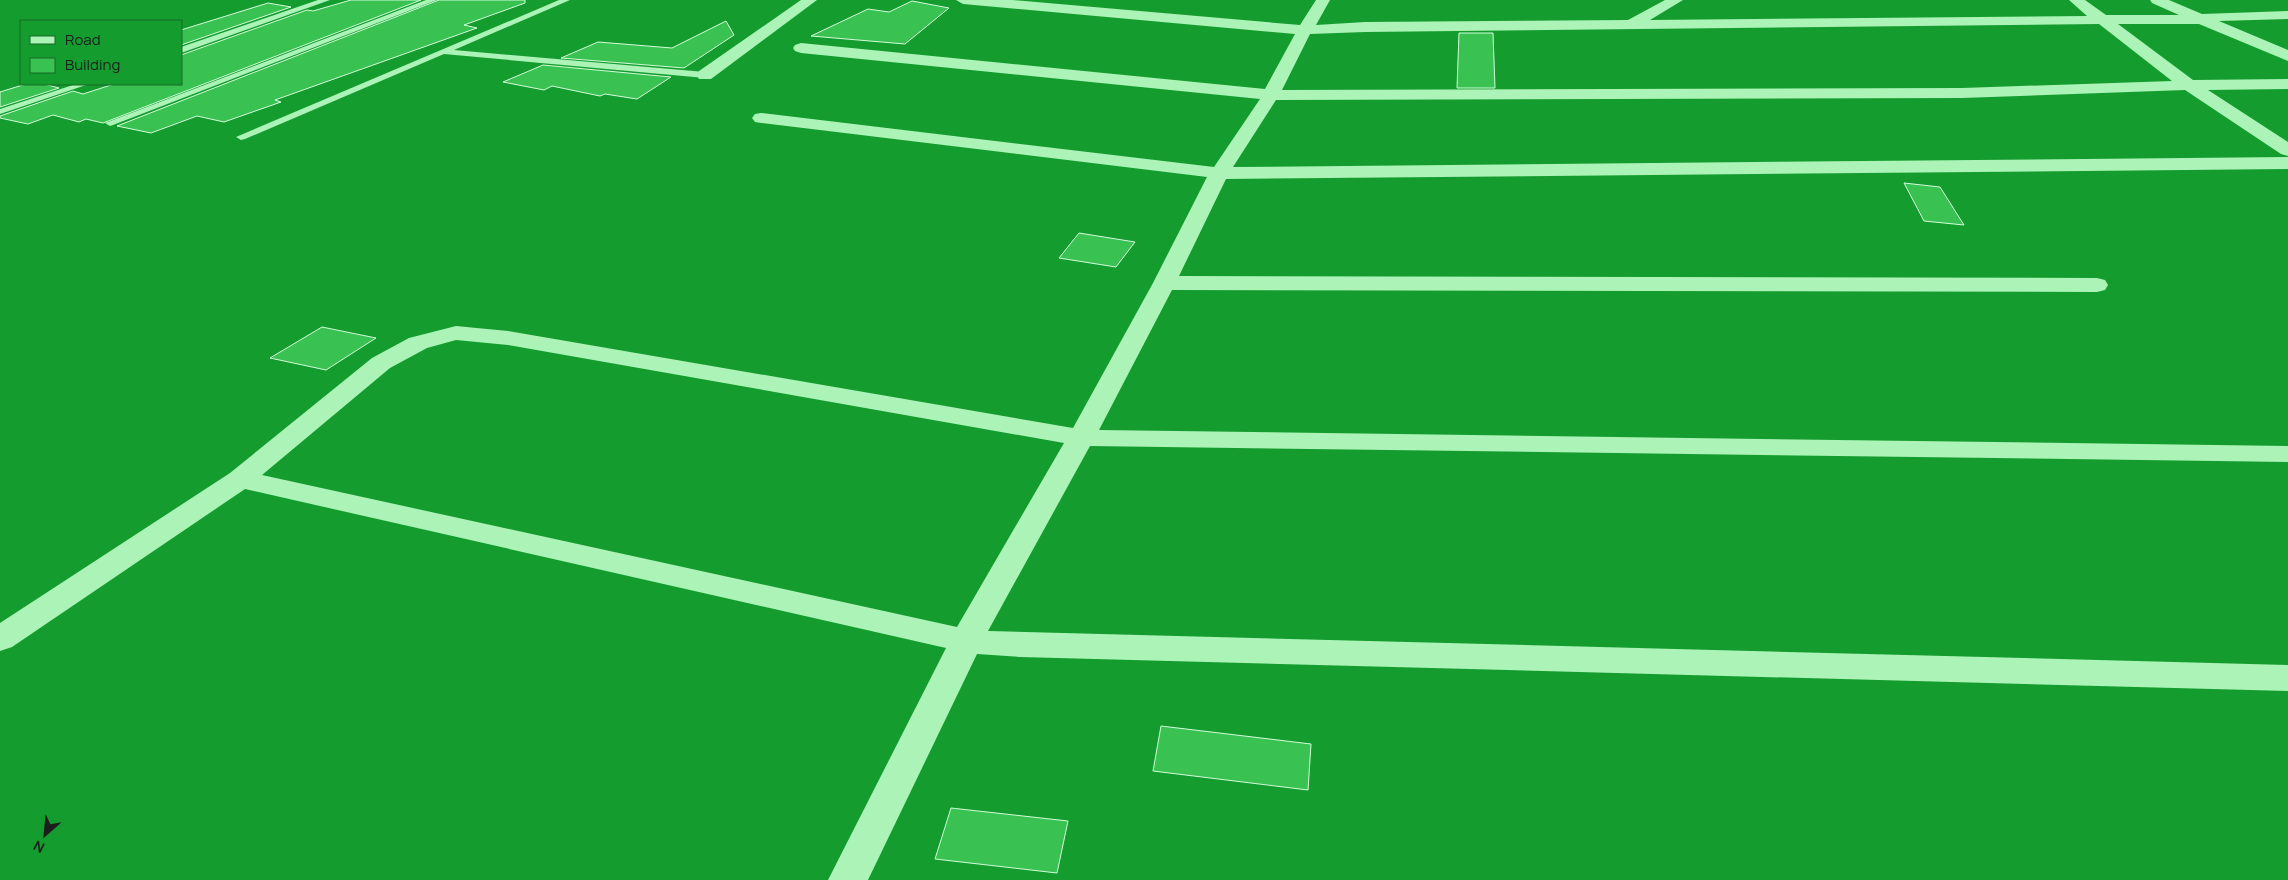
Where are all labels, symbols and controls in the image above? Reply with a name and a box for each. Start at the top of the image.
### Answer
legend [20,20,182,85]
text: Road [65,29,101,50]
text: Building [65,54,120,75]
north arrow [20,810,70,860]
text: N [30,836,48,858]

